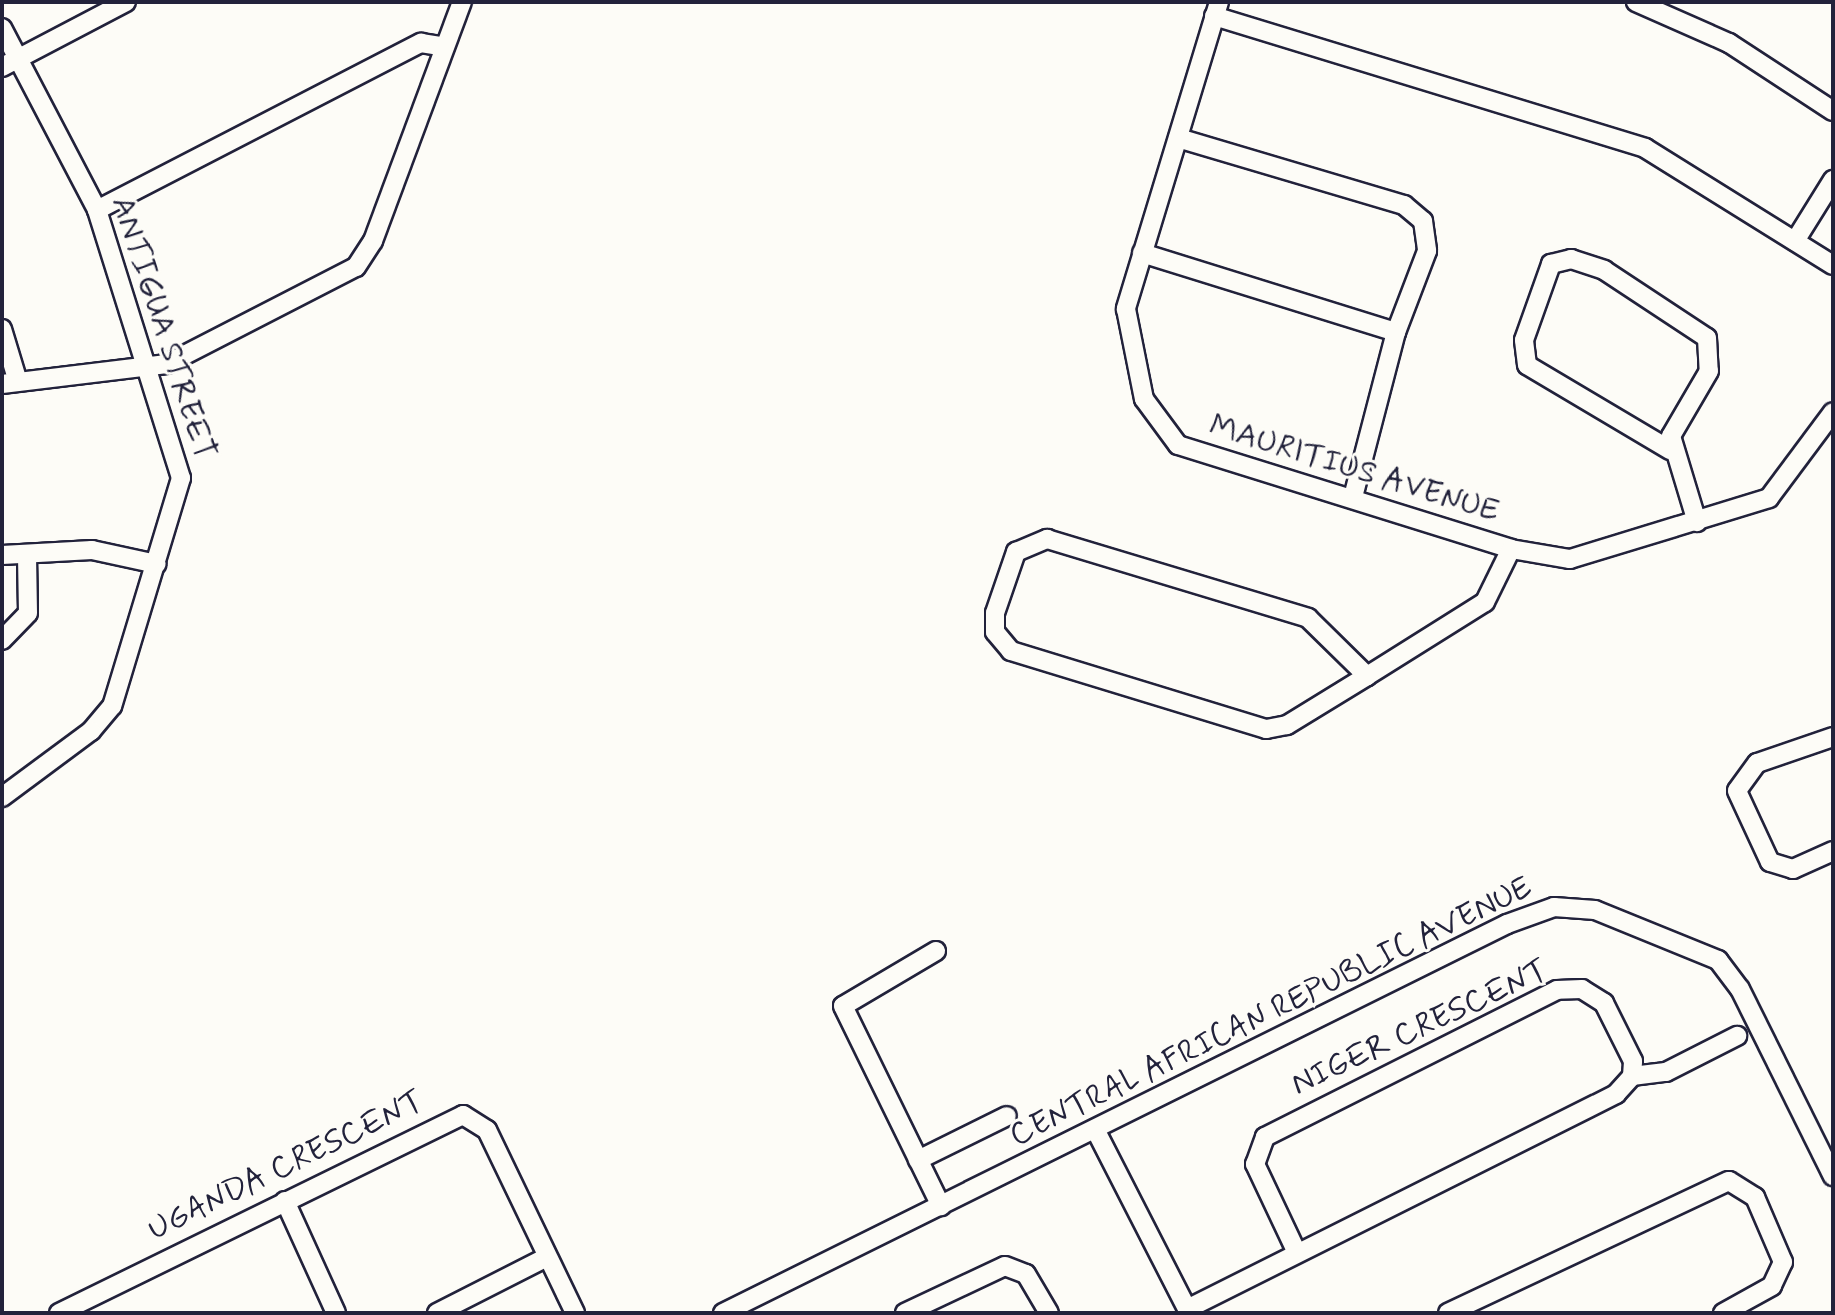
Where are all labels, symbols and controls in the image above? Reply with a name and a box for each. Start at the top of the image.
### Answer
street label: ANTIGUA STREET [102,192,224,464]
street label: MAURITIUS AVENUE [1202,406,1506,532]
street label: CENTRAL AFRICAN REPUBLIC AVENUE [1005,869,1537,1155]
street label: NIGER CRESCENT [1286,952,1554,1104]
street label: UGANDA CRESCENT [142,1083,430,1249]

